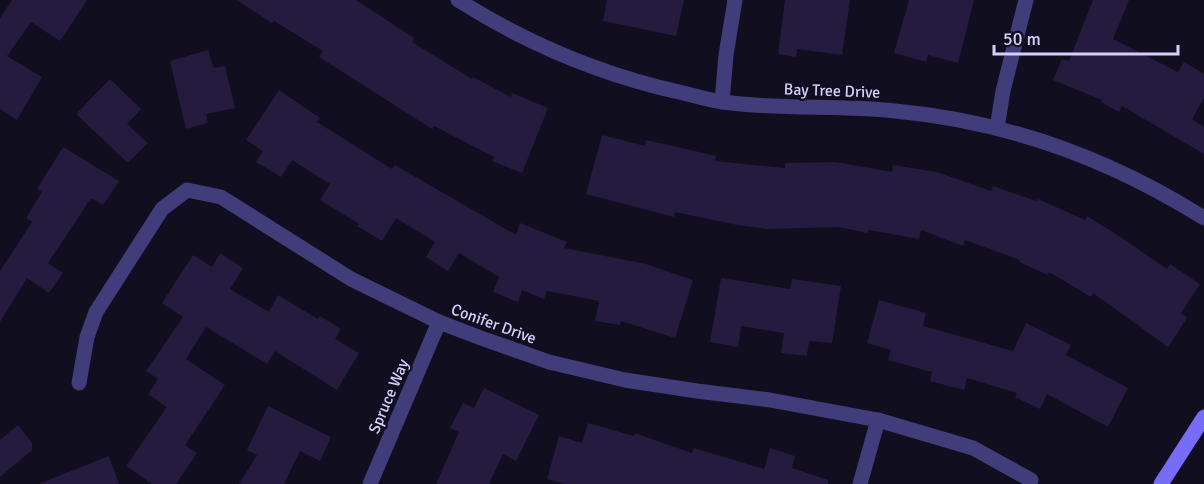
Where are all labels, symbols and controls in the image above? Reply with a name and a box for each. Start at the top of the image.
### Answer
scale bar [994,18,1178,56]
text: 50 m [1003,28,1041,50]
street label: Bay Tree Drive [783,79,881,103]
street label: Conifer Drive [448,299,539,349]
street label: Spruce Way [364,355,414,437]

